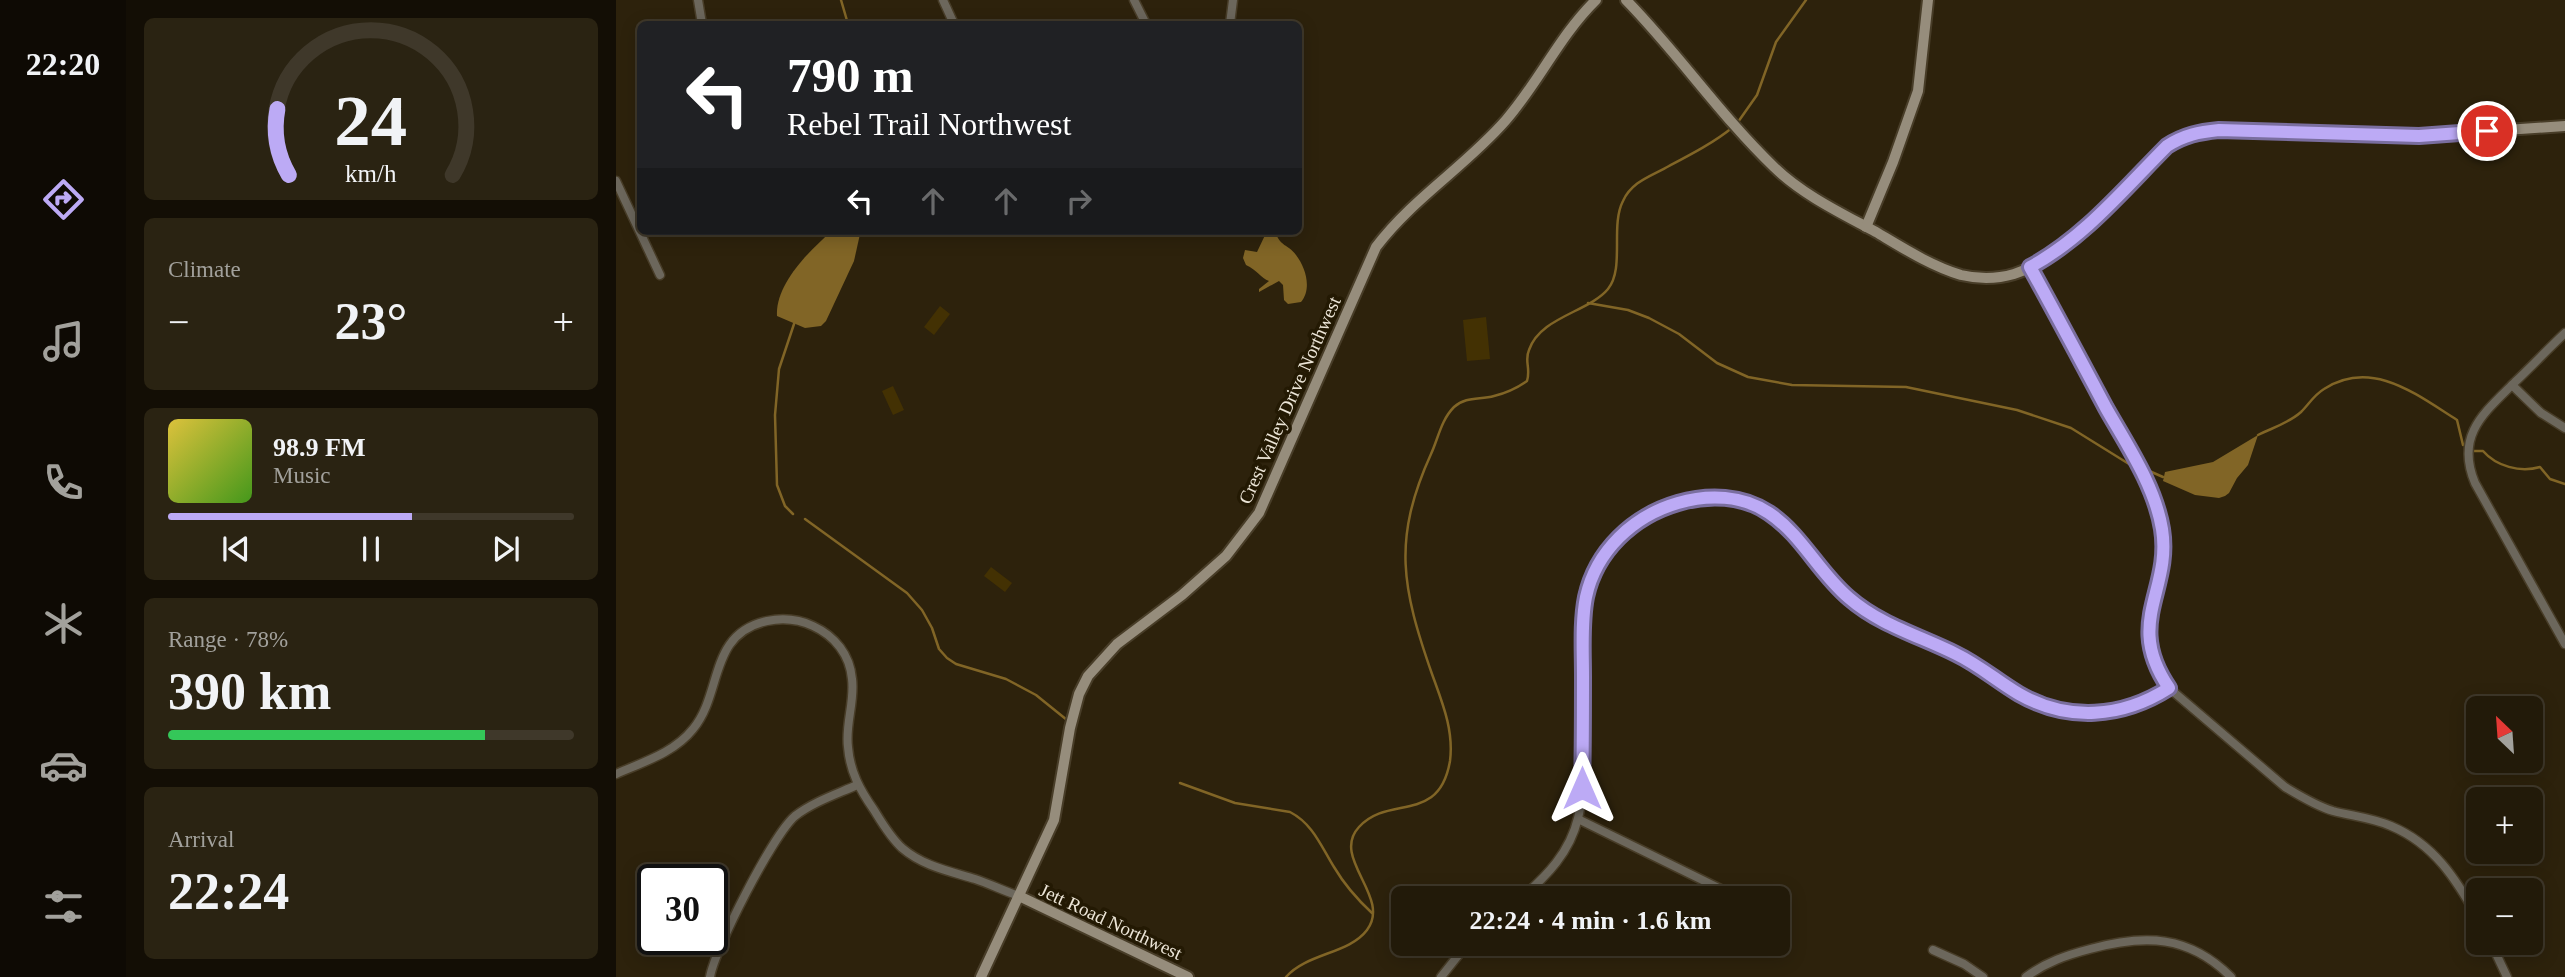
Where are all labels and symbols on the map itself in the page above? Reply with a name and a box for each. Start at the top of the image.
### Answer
pin [2457,101,2517,161]
street label: Crest Valley Drive Northwest [1234,293,1345,507]
north arrow [2466,696,2543,774]
position arrow [1545,751,1619,825]
speed limit sign: 30 [637,864,728,955]
street label: Jett Road Northwest [1036,879,1186,964]

